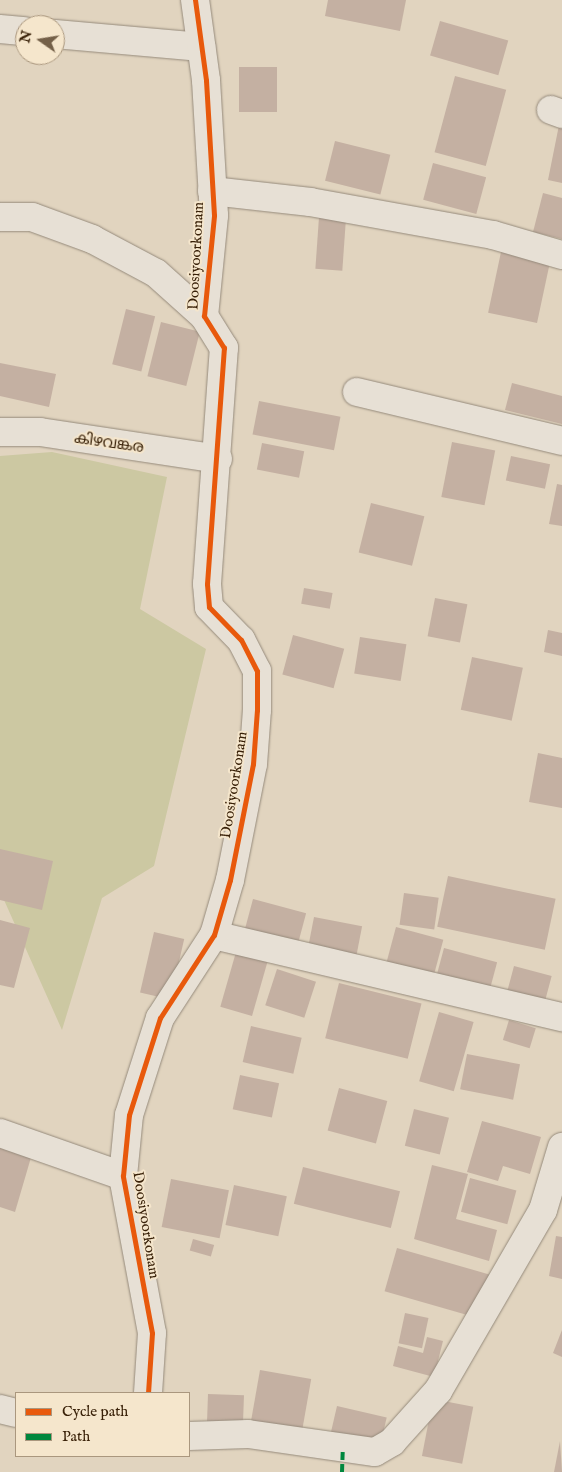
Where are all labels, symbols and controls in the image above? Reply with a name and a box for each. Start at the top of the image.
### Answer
north arrow [15,15,65,65]
text: N [16,29,36,45]
street label: Doosiyoorkonam [184,202,208,310]
street label: കിഴവങ്കര [73,429,145,457]
street label: Doosiyoorkonam [217,730,251,840]
street label: Doosiyoorkonam [129,1170,163,1280]
legend [15,1392,190,1457]
text: Cycle path [62,1402,128,1421]
text: Path [62,1427,90,1446]

